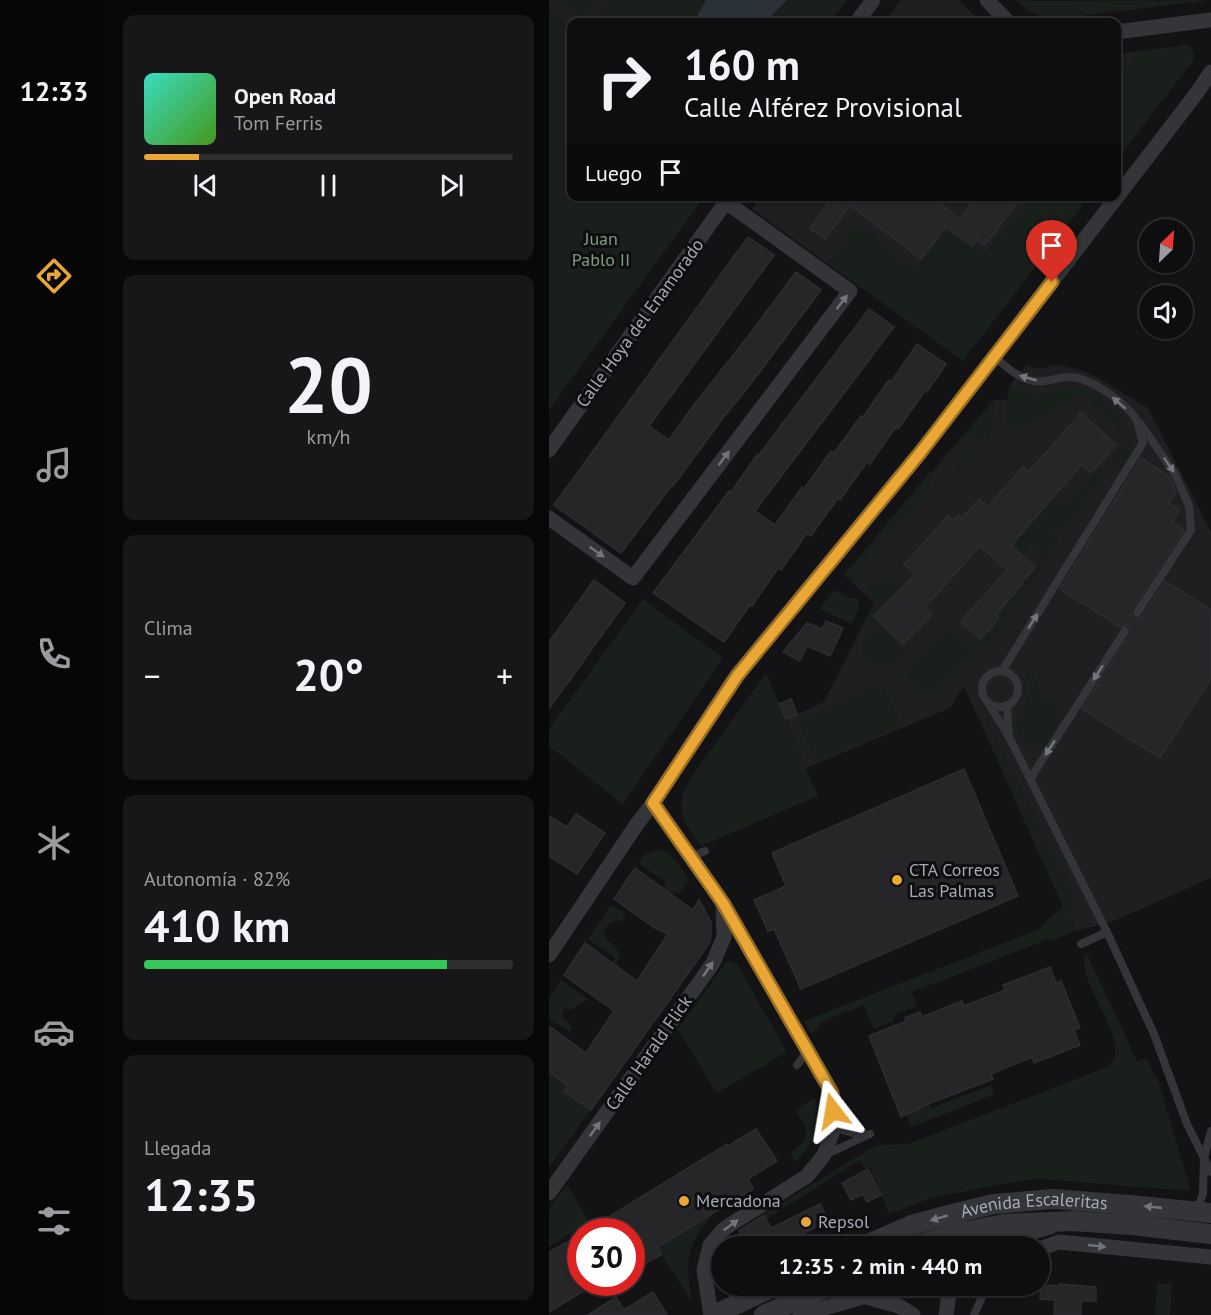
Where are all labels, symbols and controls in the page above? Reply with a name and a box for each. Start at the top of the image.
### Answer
text: 160 m [684,37,800,92]
icon: right [585,42,663,120]
text: 12:33 [20,74,88,108]
text: Open Road [234,82,336,110]
text: Calle Alférez Provisional [684,90,962,124]
text: Tom Ferris [234,110,323,136]
icon: arrive [654,156,687,189]
text: Luego [585,159,642,187]
icon: previous [189,169,222,202]
icon: pause [312,169,345,202]
icon: next [435,169,468,202]
north arrow [1139,219,1193,273]
map controls [1139,219,1193,339]
pin [1026,220,1077,282]
park label: Juan Pablo II [572,227,630,271]
icon: arrive [1035,229,1068,262]
street label: Calle Hoya del Enamorado [571,234,709,412]
icon: directions [33,255,75,297]
button: sound [1139,285,1193,339]
one-way arrow [836,295,848,311]
text: 20 [284,334,373,435]
one-way arrow [1019,373,1037,382]
one-way arrow [1111,396,1127,409]
text: km/h [307,424,350,450]
icon: music [33,444,75,486]
one-way arrow [718,450,730,465]
one-way arrow [1163,457,1175,473]
one-way arrow [588,546,604,558]
one-way arrow [1028,613,1039,629]
text: Clima [144,615,193,641]
icon: phone [33,633,75,675]
text: 20° [293,645,364,703]
text: − [144,654,161,697]
text: + [496,654,513,697]
one-way arrow [1092,665,1104,681]
one-way arrow [1045,740,1056,756]
icon: climate [33,822,75,864]
place label: CTA Correos Las Palmas [909,858,1000,902]
text: Autonomía · 82% [144,866,290,892]
marker: CTA Correos Las Palmas [890,873,904,887]
text: 410 km [144,896,290,954]
one-way arrow [702,962,714,978]
street label: Calle Harald Flick [600,990,697,1115]
icon: car [33,1011,75,1053]
position arrow [801,1079,865,1143]
one-way arrow [589,1121,601,1136]
text: Llegada [144,1135,211,1161]
text: 12:35 [144,1165,258,1223]
street label: Avenida Escaleritas [958,1187,1108,1223]
place label: Mercadona [696,1189,781,1212]
marker: Mercadona [677,1194,691,1208]
icon: filters [33,1200,75,1242]
one-way arrow [1143,1202,1162,1212]
place label: Repsol [818,1210,870,1233]
one-way arrow [930,1213,948,1223]
marker: Repsol [799,1215,813,1229]
speed limit sign: 30 [567,1218,645,1296]
one-way arrow [723,1219,738,1231]
one-way arrow [1087,1241,1106,1251]
text: 12:35 · 2 min · 440 m [779,1252,982,1280]

